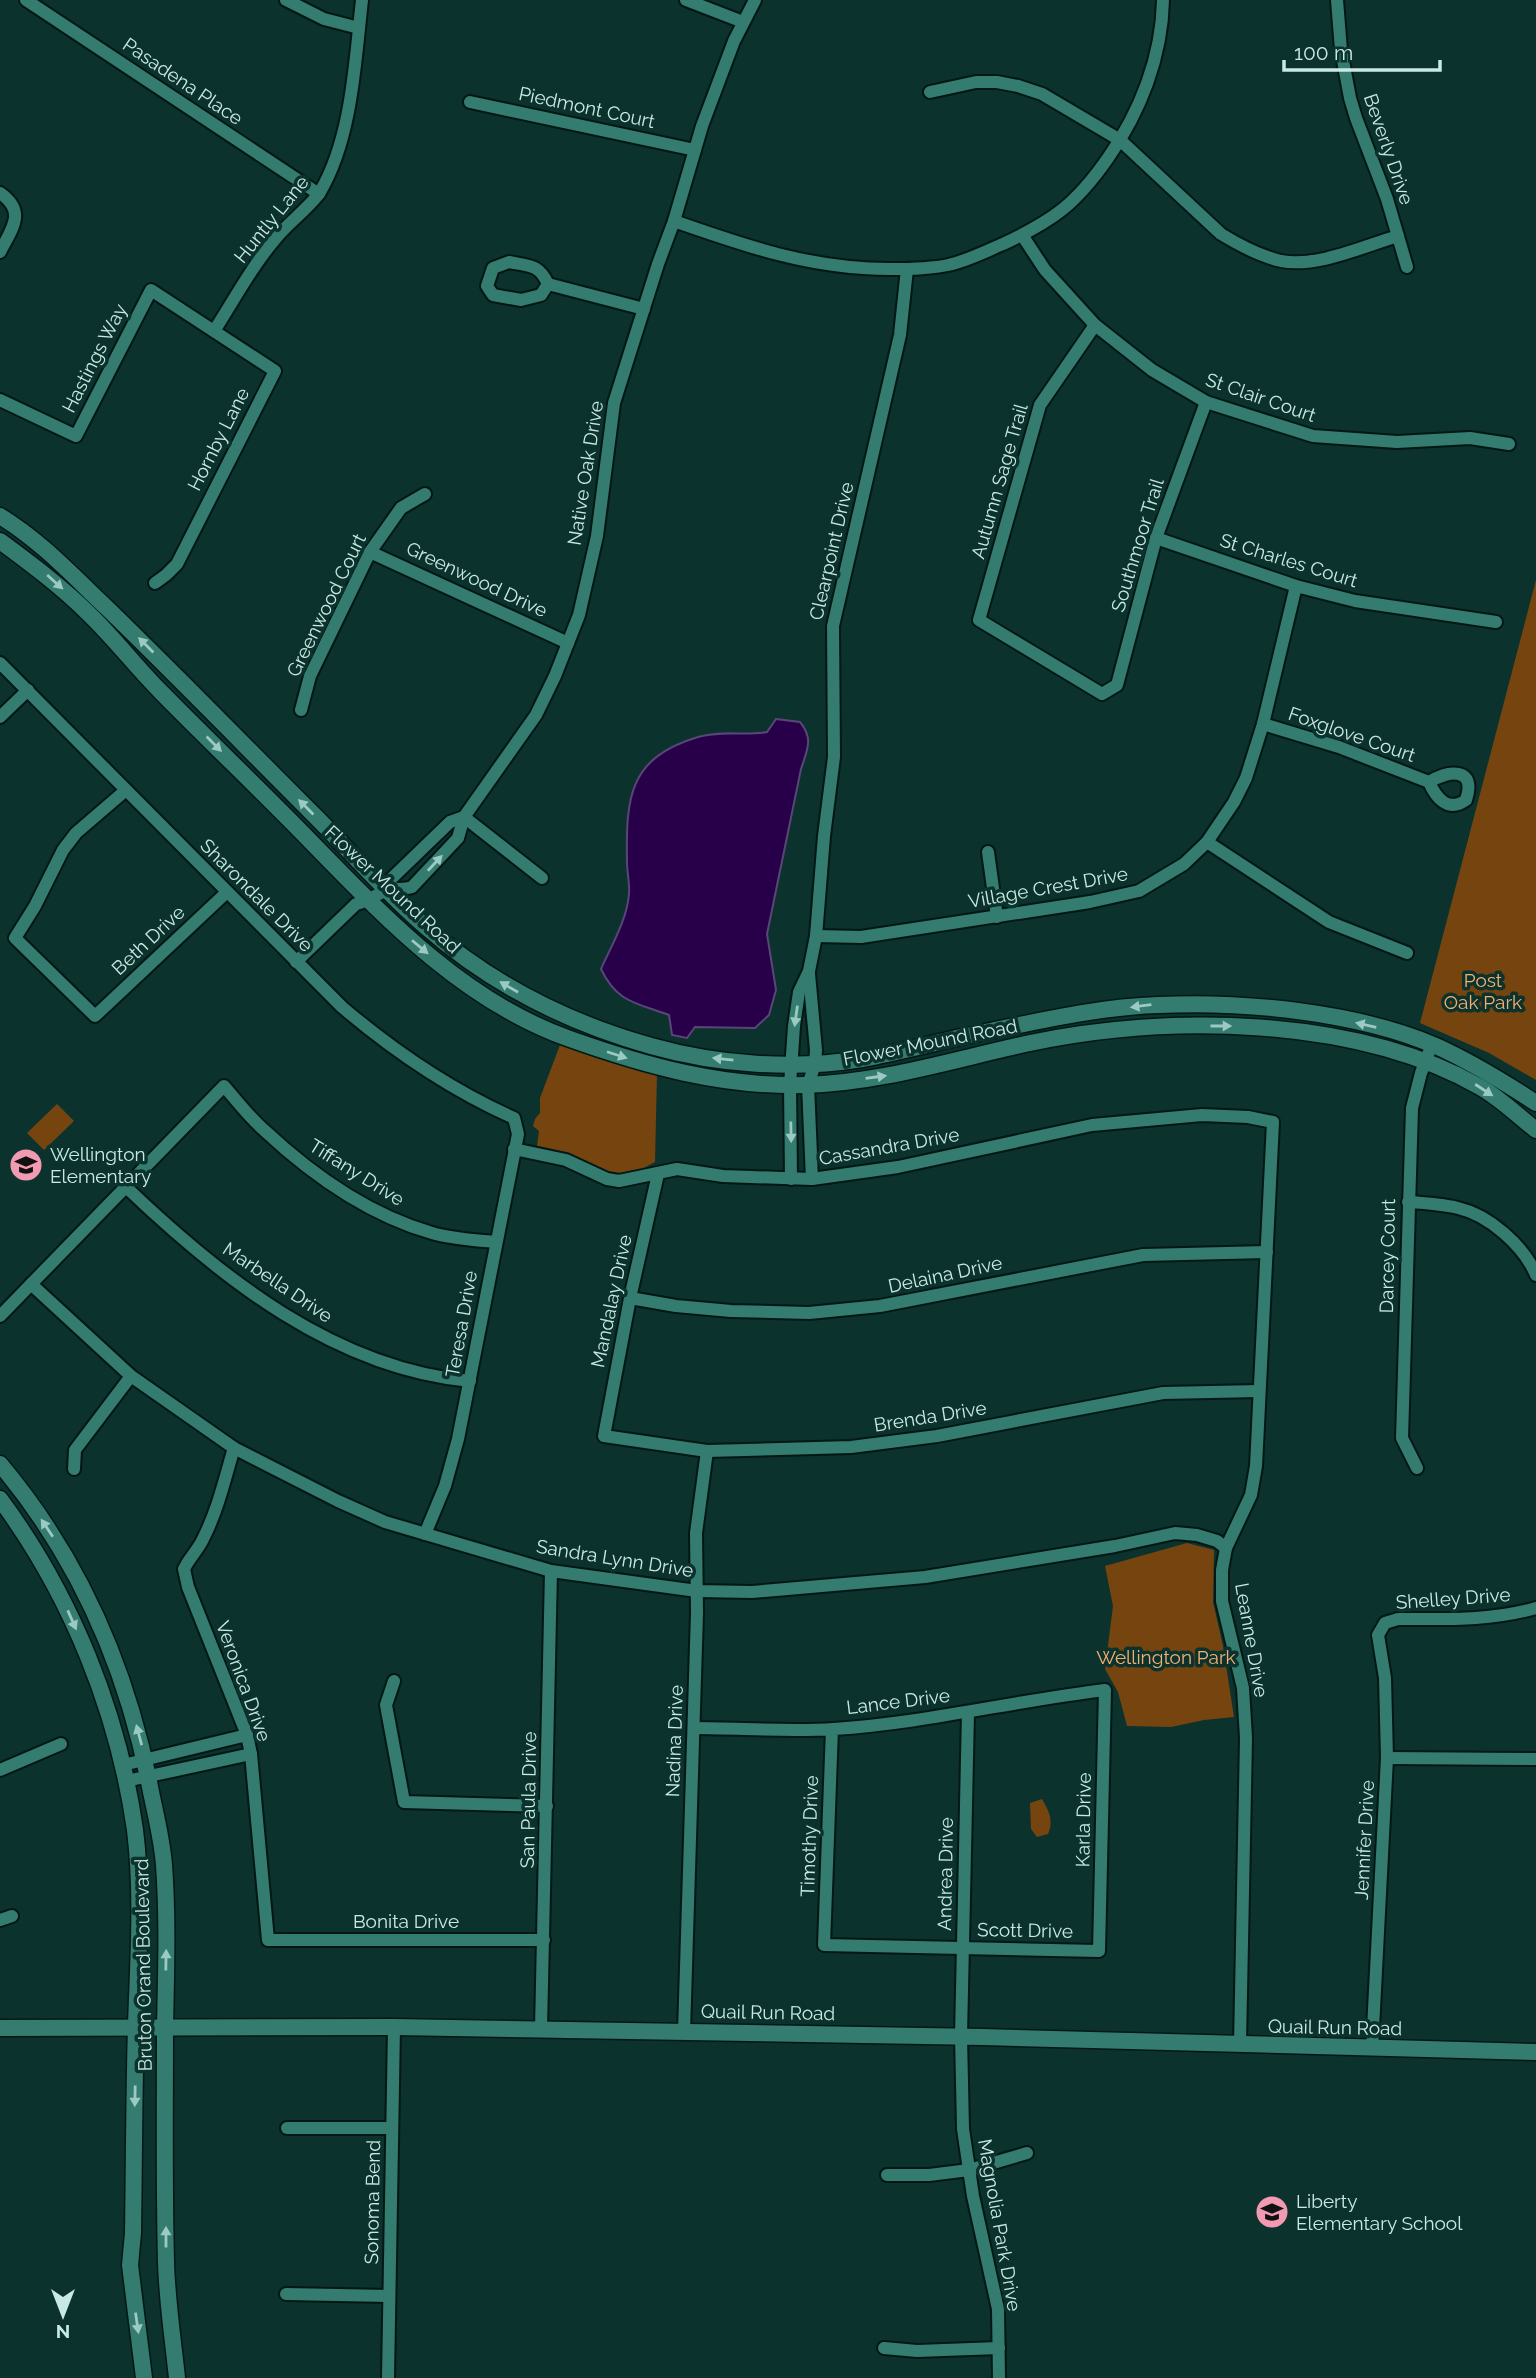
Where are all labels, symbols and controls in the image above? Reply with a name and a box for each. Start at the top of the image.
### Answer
scale bar [1284,28,1440,72]
street label: Pasadena Place [119,33,247,129]
text: 100 m [1294,40,1353,65]
street label: Piedmont Court [517,82,658,132]
street label: Beverly Drive [1360,91,1418,207]
street label: Huntly Lane [229,171,313,267]
street label: Hastings Way [57,300,131,416]
street label: St Clair Court [1203,368,1320,426]
street label: Hornby Lane [183,384,253,494]
street label: Native Oak Drive [563,399,607,547]
street label: Autumn Sage Trail [966,400,1032,561]
street label: Southmoor Trail [1106,475,1168,614]
street label: Clearpoint Drive [804,480,858,622]
street label: Greenwood Court [282,529,370,680]
street label: St Charles Court [1218,529,1361,592]
street label: Greenwood Drive [403,537,551,621]
one-way arrow [46,574,63,589]
one-way arrow [138,637,155,654]
street label: Foxglove Court [1286,702,1419,766]
one-way arrow [205,736,222,752]
one-way arrow [298,799,314,815]
street label: Flower Mound Road [321,821,465,957]
street label: Sharondale Drive [196,834,318,956]
one-way arrow [426,855,442,872]
street label: Village Crest Drive [966,862,1130,912]
street label: Beth Drive [107,901,189,979]
one-way arrow [410,940,428,955]
park label: Post Oak Park [1444,969,1522,1013]
one-way arrow [500,980,519,993]
one-way arrow [1129,1001,1151,1012]
one-way arrow [790,1005,801,1027]
street label: Flower Mound Road [841,1014,1019,1070]
one-way arrow [1355,1019,1377,1030]
one-way arrow [1210,1020,1232,1032]
one-way arrow [607,1050,628,1061]
one-way arrow [712,1054,734,1065]
one-way arrow [865,1071,887,1082]
one-way arrow [1474,1084,1493,1097]
one-way arrow [785,1121,796,1143]
street label: Cassandra Drive [817,1123,961,1169]
street label: Tiffany Drive [305,1134,409,1210]
place label: Wellington Elementary [50,1143,151,1187]
school or university icon: Wellington Elementary [7,1146,45,1184]
street label: Darcey Court [1375,1198,1399,1314]
street label: Mandalay Drive [586,1233,636,1369]
street label: Marbella Drive [219,1237,337,1327]
street label: Delaina Drive [886,1251,1004,1297]
street label: Teresa Drive [441,1269,481,1379]
street label: Brenda Drive [872,1396,988,1436]
one-way arrow [40,1519,54,1537]
street label: Sandra Lynn Drive [535,1535,695,1581]
street label: Leanne Drive [1231,1581,1273,1699]
street label: Shelley Drive [1395,1583,1511,1613]
one-way arrow [66,1610,78,1630]
street label: Veronica Drive [212,1618,276,1744]
park label: Wellington Park [1096,1646,1236,1668]
street label: Nadina Drive [661,1684,687,1798]
street label: Lance Drive [845,1684,951,1718]
one-way arrow [133,1723,144,1745]
street label: San Paula Drive [516,1731,540,1869]
street label: Karla Drive [1071,1772,1095,1868]
street label: Timothy Drive [796,1775,822,1897]
street label: Jennifer Drive [1350,1780,1378,1900]
street label: Andrea Drive [933,1817,957,1931]
street label: Bruton Orand Boulevard [130,1858,156,2072]
street label: Bonita Drive [353,1910,459,1932]
street label: Scott Drive [977,1918,1073,1942]
one-way arrow [160,1948,172,1970]
street label: Quail Run Road [701,2000,835,2024]
street label: Quail Run Road [1268,2015,1402,2039]
one-way arrow [129,2085,141,2107]
street label: Magnolia Park Drive [974,2137,1026,2313]
street label: Sonoma Bend [360,2140,384,2264]
place label: Liberty Elementary School [1296,2190,1463,2234]
school or university icon: Liberty Elementary School [1253,2193,1291,2231]
one-way arrow [160,2226,172,2248]
north arrow [28,2280,98,2350]
one-way arrow [131,2312,142,2334]
text: N [56,2321,70,2343]

